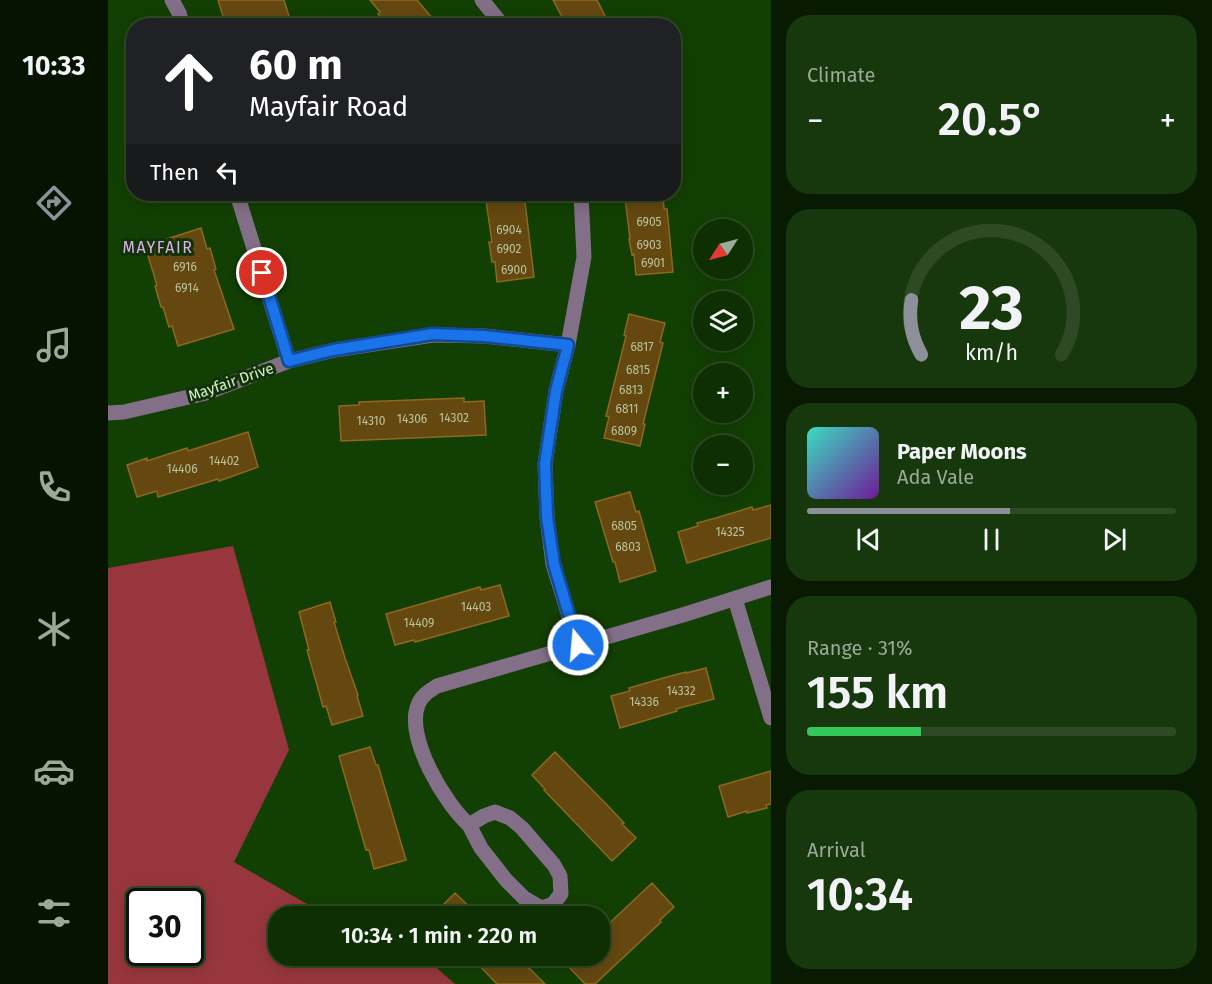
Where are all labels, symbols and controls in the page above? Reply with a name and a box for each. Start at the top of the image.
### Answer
text: 60 m [249,40,343,90]
icon: ahead [150,42,228,120]
text: 10:33 [22,50,86,82]
text: Climate [807,63,875,87]
text: Mayfair Road [249,91,408,123]
text: 20.5° [938,93,1045,147]
text: − [807,101,824,141]
text: + [1160,101,1176,141]
icon: left [211,156,244,189]
text: Then [150,159,199,186]
icon: directions [33,182,75,224]
house number: 6905 [636,215,662,229]
north arrow [693,219,753,279]
map controls [693,219,753,495]
house number: 6904 [496,223,522,237]
district label: MAYFAIR [123,238,193,257]
house number: 6903 [636,238,662,252]
house number: 6902 [496,242,522,256]
pin [236,247,287,298]
icon: arrive [245,256,278,289]
house number: 6901 [641,256,665,270]
house number: 6916 [173,260,197,274]
house number: 6900 [501,263,527,277]
text: 23 [959,271,1024,346]
house number: 6914 [175,281,200,295]
button: layers [693,291,753,351]
icon: music [33,324,75,366]
house number: 6817 [630,340,654,354]
text: km/h [965,341,1018,367]
street label: Mayfair Drive [186,359,276,405]
house number: 6815 [626,363,650,377]
button: + [693,363,753,423]
house number: 6813 [619,383,643,397]
house number: 6811 [616,402,638,416]
house number: 14302 [439,411,469,425]
house number: 14306 [397,412,427,426]
house number: 14310 [357,414,386,428]
house number: 6809 [611,424,637,438]
button: − [693,435,753,495]
text: Paper Moons [897,438,1027,465]
house number: 14402 [209,454,239,468]
house number: 14406 [166,462,198,476]
text: Ada Vale [897,465,974,489]
icon: phone [33,466,75,508]
house number: 6805 [611,519,637,533]
icon: previous [852,523,885,556]
icon: pause [975,523,1008,556]
icon: next [1098,523,1131,556]
house number: 14325 [715,525,745,539]
house number: 6803 [615,540,641,554]
house number: 14403 [461,600,491,614]
icon: climate [33,608,75,650]
position arrow [546,613,610,677]
house number: 14409 [404,616,434,630]
text: Range · 31% [807,636,913,660]
text: 155 km [807,666,948,720]
house number: 14332 [666,684,696,698]
house number: 14336 [629,695,659,709]
icon: car [33,750,75,792]
text: Arrival [807,838,866,862]
text: 10:34 [807,868,913,922]
speed limit sign: 30 [126,888,204,966]
icon: filters [33,892,75,934]
text: 10:34 · 1 min · 220 m [341,922,537,949]

